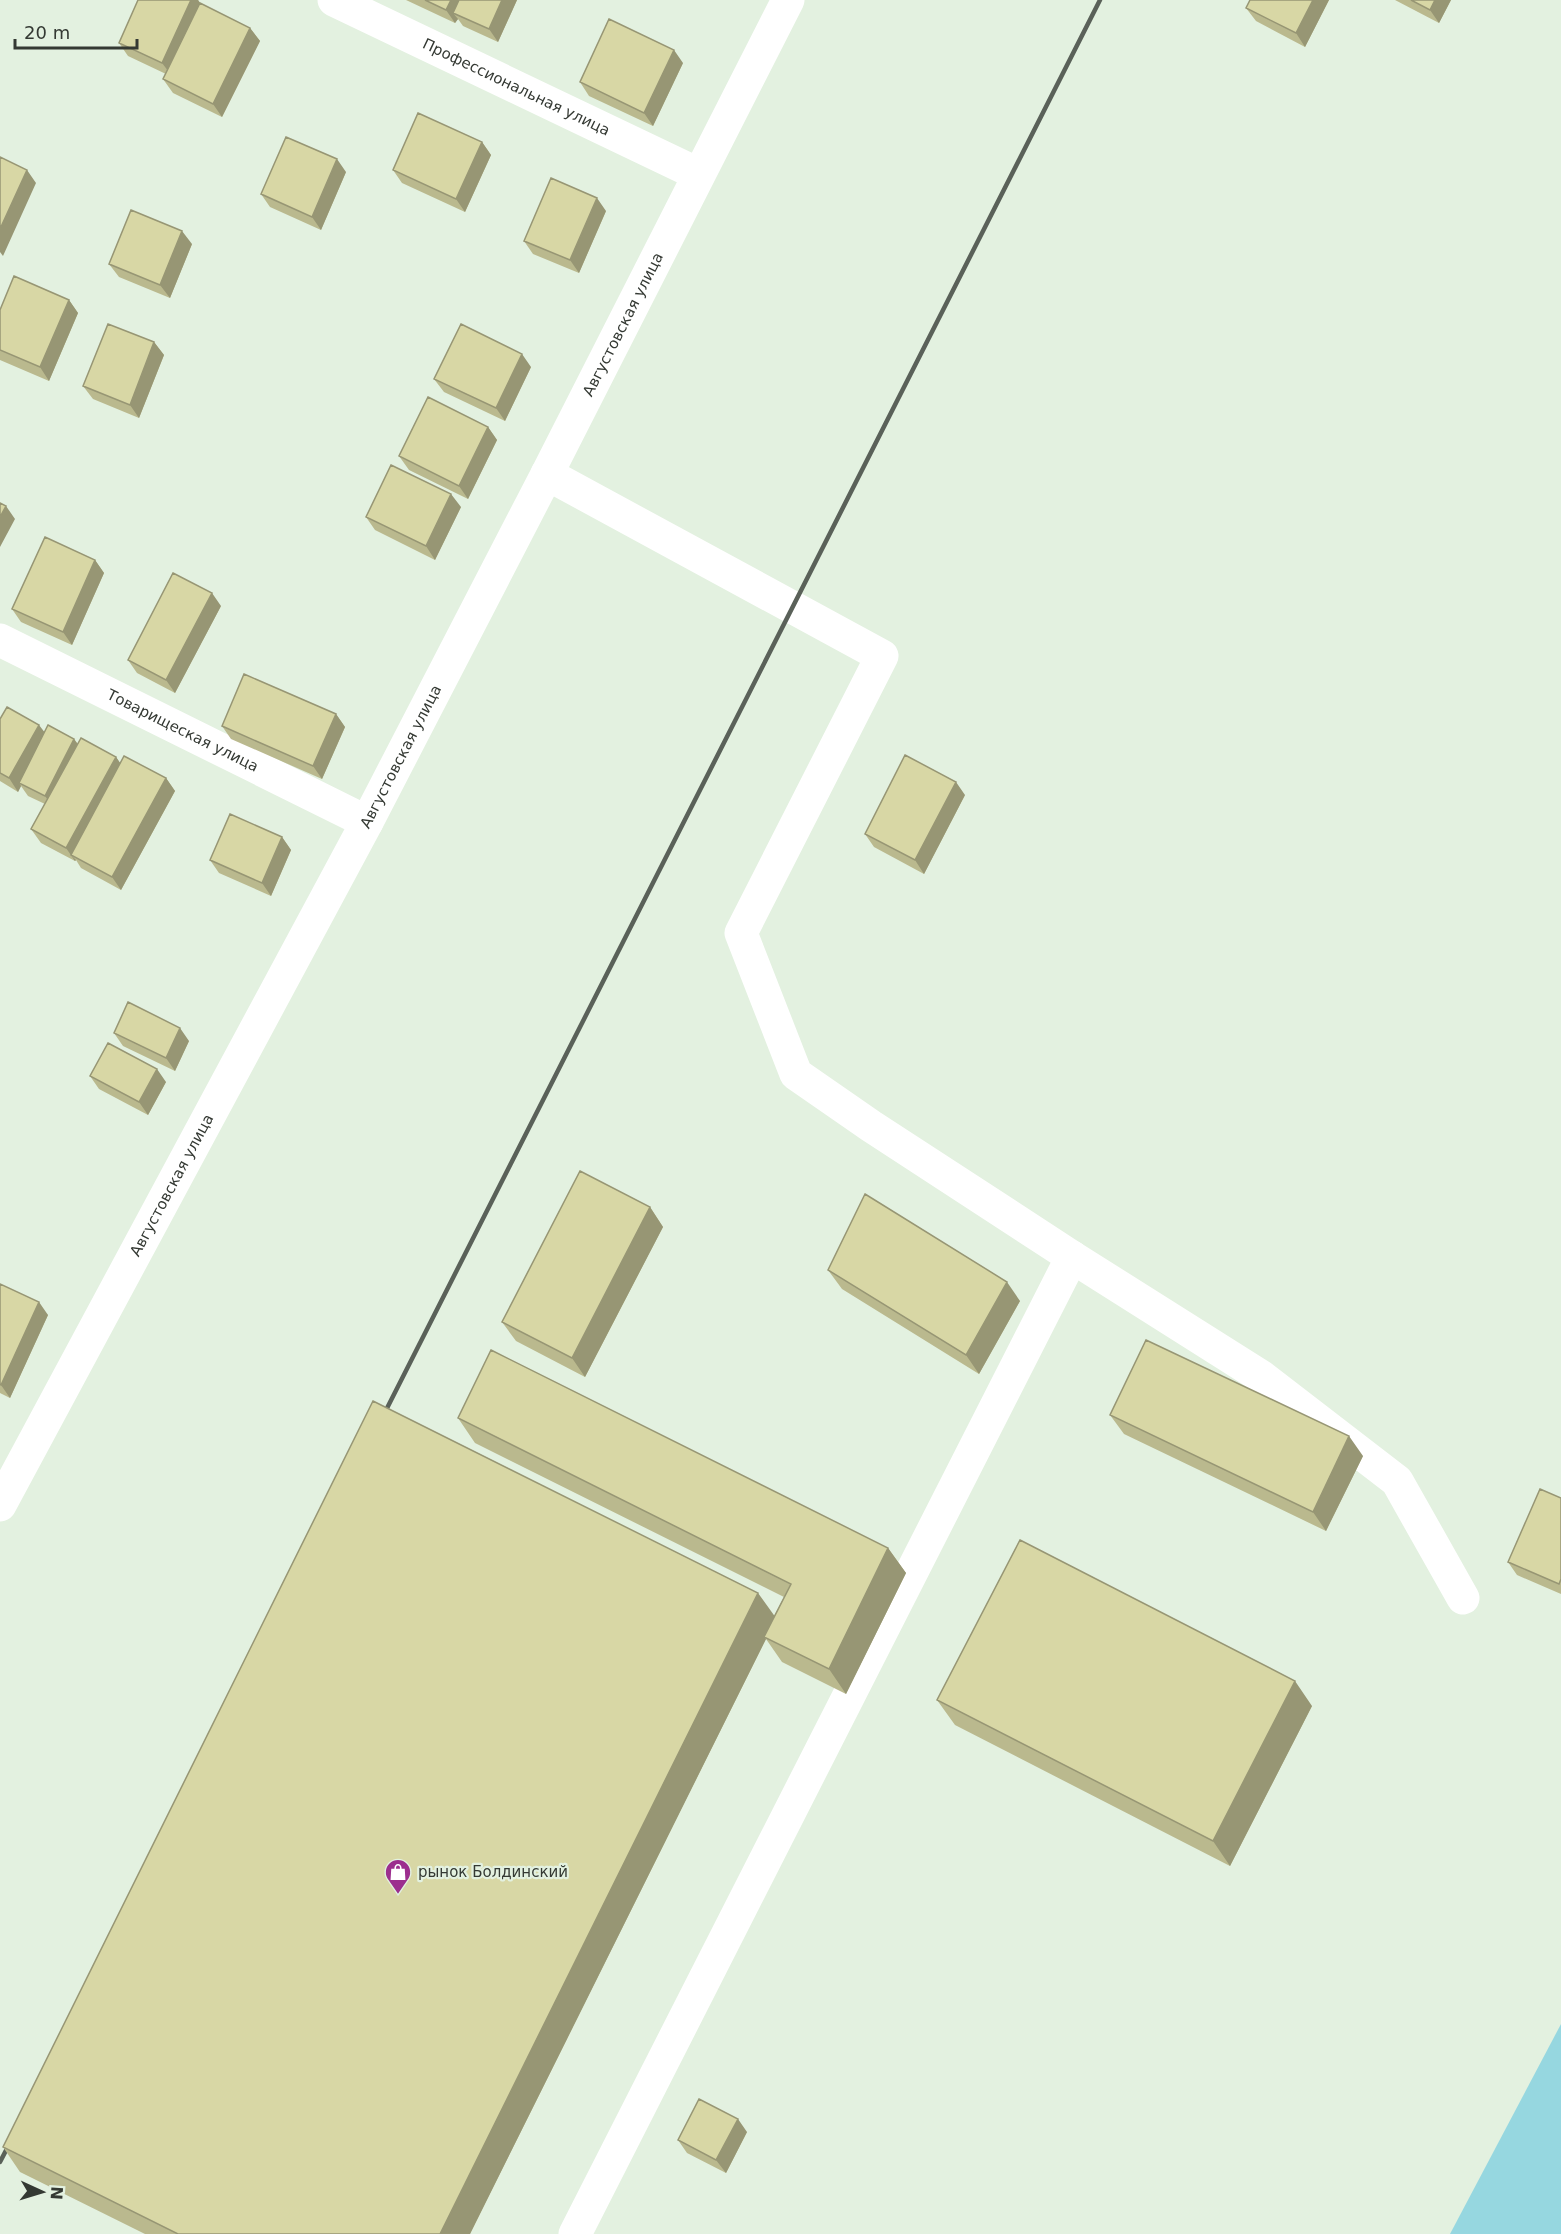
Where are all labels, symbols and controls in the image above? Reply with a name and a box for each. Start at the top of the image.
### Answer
scale bar [15,12,136,50]
text: 20 m [24,22,70,43]
street label: Профессиональная улица [420,35,613,140]
street label: Августовская улица [579,249,667,399]
street label: Августовская улица [356,682,445,831]
street label: Товарищеская улица [103,685,262,776]
street label: Августовская улица [126,1111,217,1259]
shop icon: рынок Болдинский [383,1857,413,1895]
place label: рынок Болдинский [418,1863,568,1881]
north arrow [12,2162,72,2222]
text: N [47,2186,66,2200]

